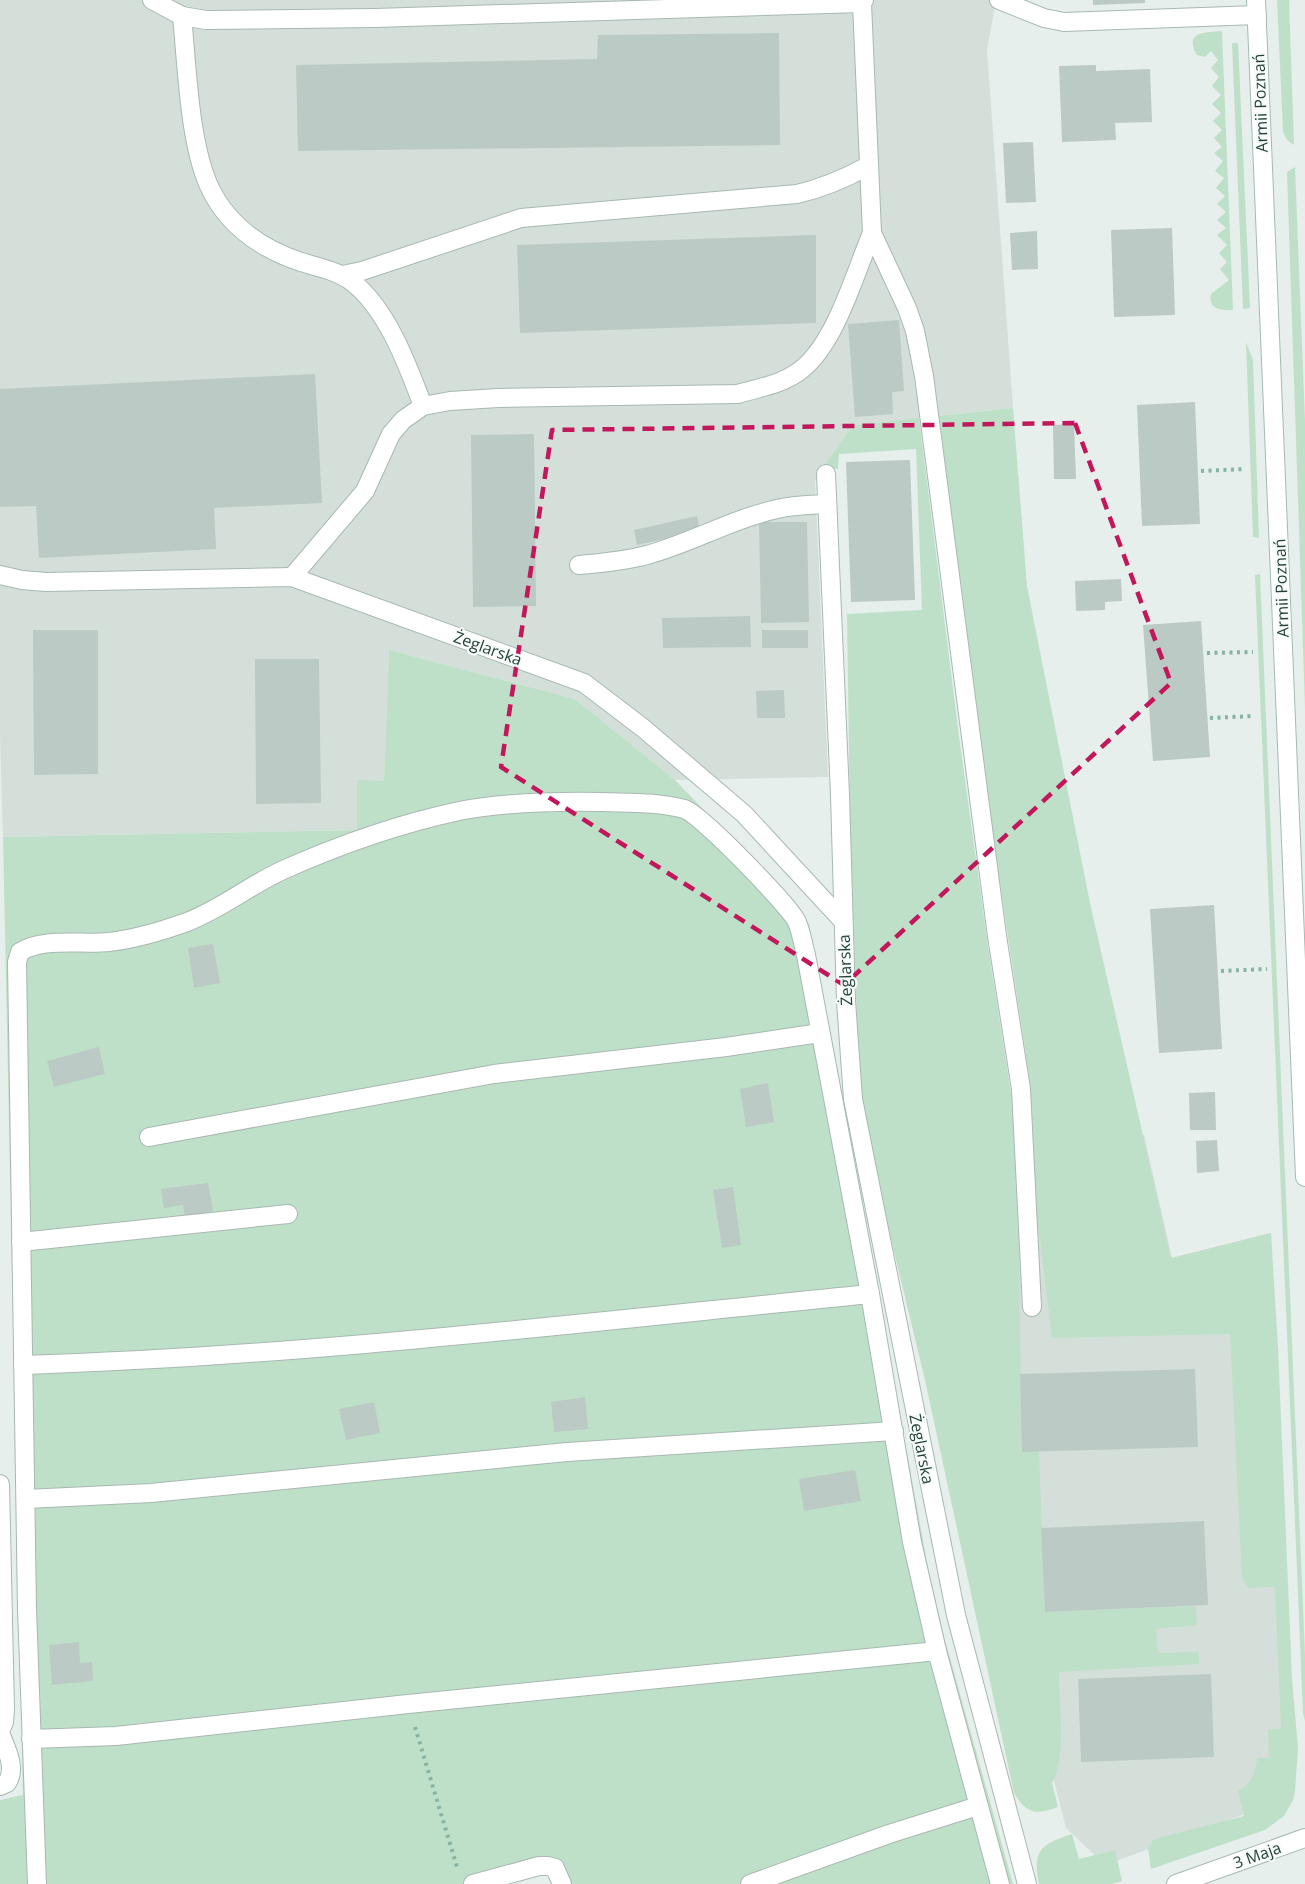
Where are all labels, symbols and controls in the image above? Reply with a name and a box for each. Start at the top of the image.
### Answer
street label: Armii Poznań [1247,53,1273,153]
street label: Armii Poznań [1268,538,1294,638]
street label: Żeglarska [451,625,525,671]
street label: Żeglarska [833,934,857,1006]
street label: Żeglarska [904,1412,940,1486]
street label: 3 Maja [1230,1836,1284,1874]

